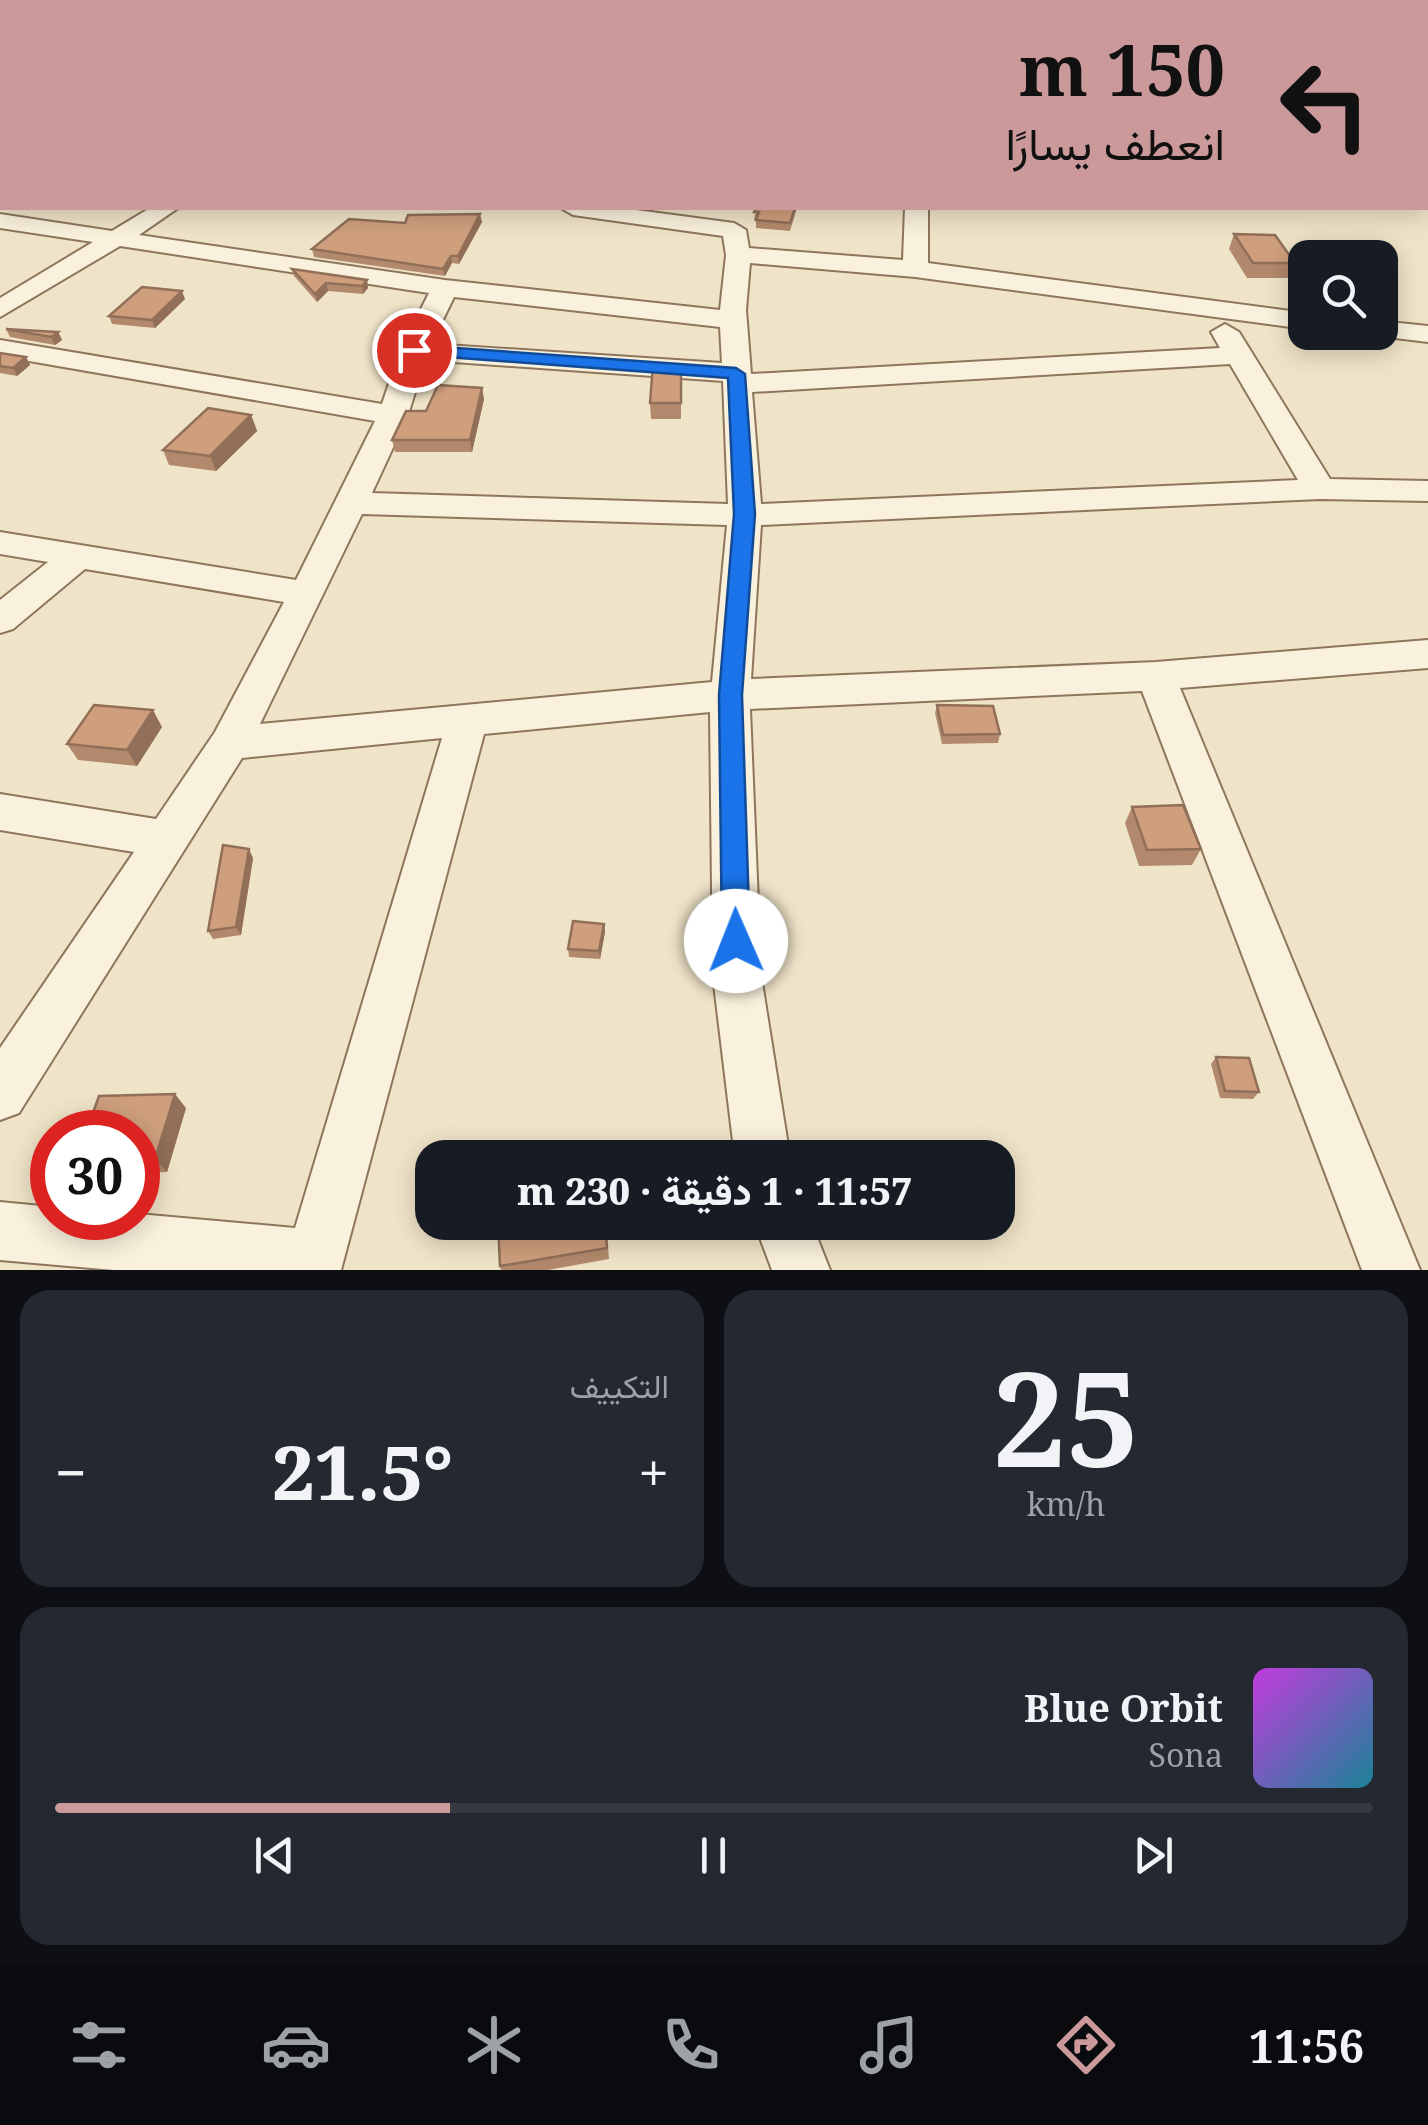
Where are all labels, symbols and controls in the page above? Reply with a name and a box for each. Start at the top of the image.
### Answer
text: 150 m [1019,21,1225,117]
icon: left [1260,40,1390,170]
text: انعطف يسارًا [1006,112,1225,173]
map controls [1288,240,1398,350]
button: search [1288,240,1398,350]
pin [372,308,457,393]
icon: arrive [387,323,442,378]
position arrow [684,889,788,993]
speed limit sign: 30 [30,1110,160,1240]
text: 11:57 · 1 دقيقة · 230 m [517,1164,913,1216]
text: 25 [993,1328,1139,1505]
text: التكييف [570,1364,669,1407]
text: 21.5° [272,1420,453,1522]
text: − [55,1434,87,1509]
text: + [638,1434,669,1509]
text: km/h [1027,1482,1105,1525]
text: Blue Orbit [1024,1681,1223,1733]
text: Sona [1148,1733,1223,1776]
icon: previous [247,1828,302,1883]
icon: pause [686,1828,741,1883]
icon: next [1126,1828,1181,1883]
icon: filters [64,2010,134,2080]
icon: car [261,2010,331,2080]
icon: climate [459,2010,529,2080]
icon: phone [656,2010,726,2080]
icon: music [854,2010,924,2080]
icon: directions [1051,2010,1121,2080]
text: 11:56 [1249,2015,1364,2076]

